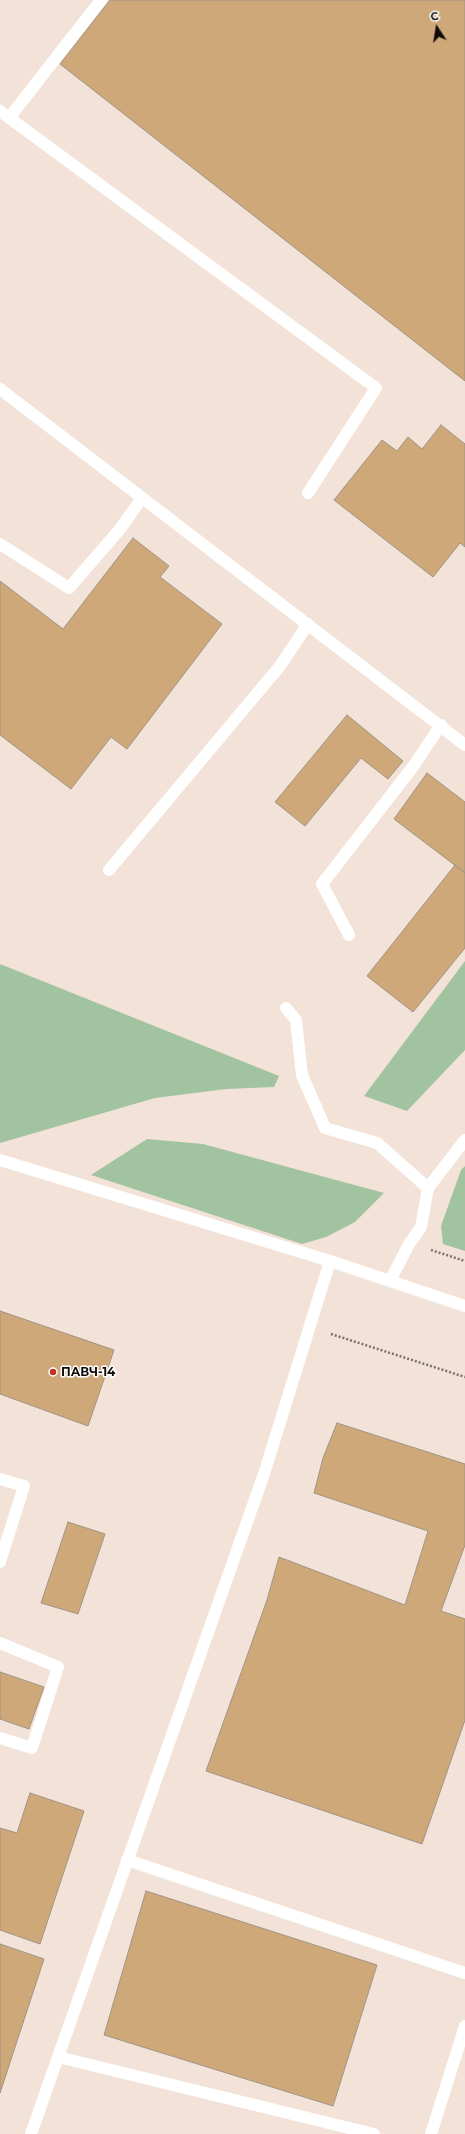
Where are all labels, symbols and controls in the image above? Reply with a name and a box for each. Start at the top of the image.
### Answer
north arrow [417,8,457,48]
text: С [429,9,440,24]
place label: ПАВЧ-14 [61,1365,115,1379]
marker: ПАВЧ-14 [48,1367,58,1377]

